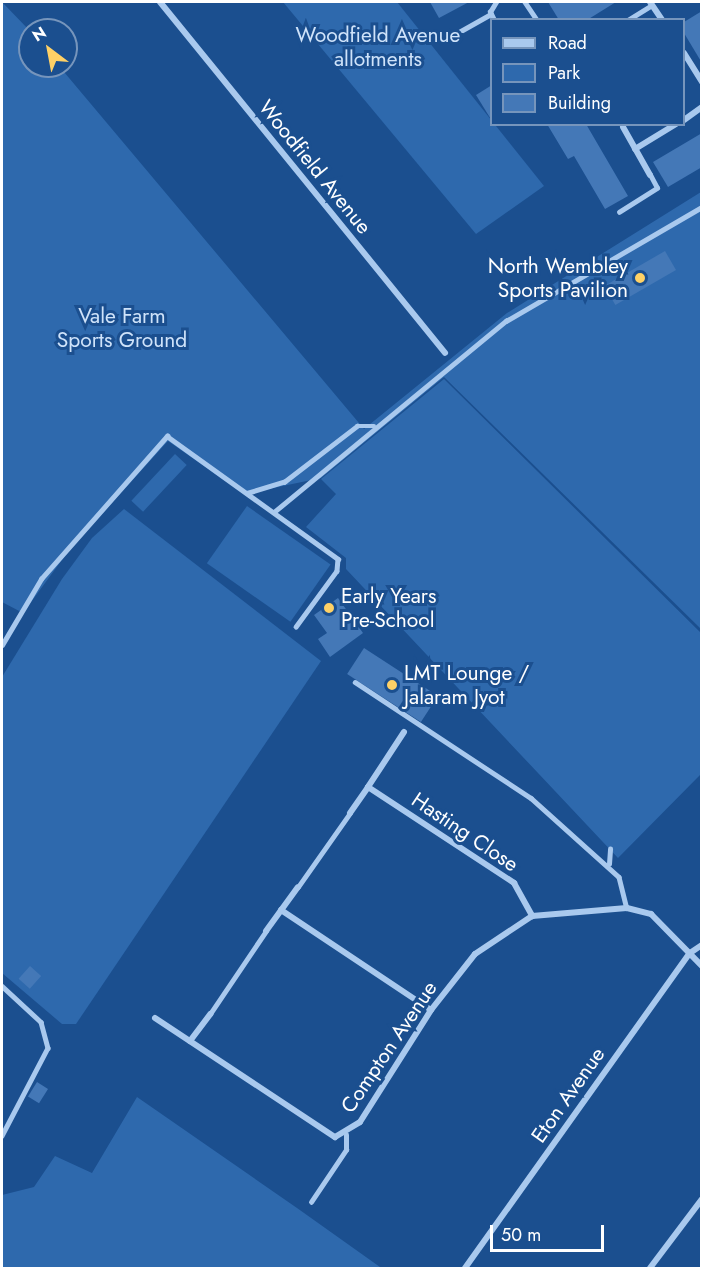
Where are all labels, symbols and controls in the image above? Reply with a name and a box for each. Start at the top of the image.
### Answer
north arrow [18,18,78,78]
legend [490,18,685,126]
text: N [28,21,51,47]
park label: Woodfield Avenue allotments [296,22,460,72]
text: Road [548,30,587,56]
text: Park [548,60,580,86]
text: Building [548,90,611,116]
street label: Woodfield Avenue [253,95,377,239]
place label: North Wembley Sports Pavilion [488,253,628,303]
marker: North Wembley Sports Pavilion [633,271,647,285]
park label: Vale Farm Sports Ground [57,303,187,353]
place label: Early Years Pre-School [341,583,436,633]
marker: Early Years Pre-School [322,601,336,615]
place label: LMT Lounge / Jalaram Jyot [404,660,529,710]
marker: LMT Lounge / Jalaram Jyot [385,678,399,692]
street label: Hasting Close [407,787,523,877]
street label: Compton Avenue [336,976,442,1118]
street label: Eton Avenue [526,1042,610,1148]
scale bar [493,1213,607,1251]
text: 50 m [501,1222,541,1248]

